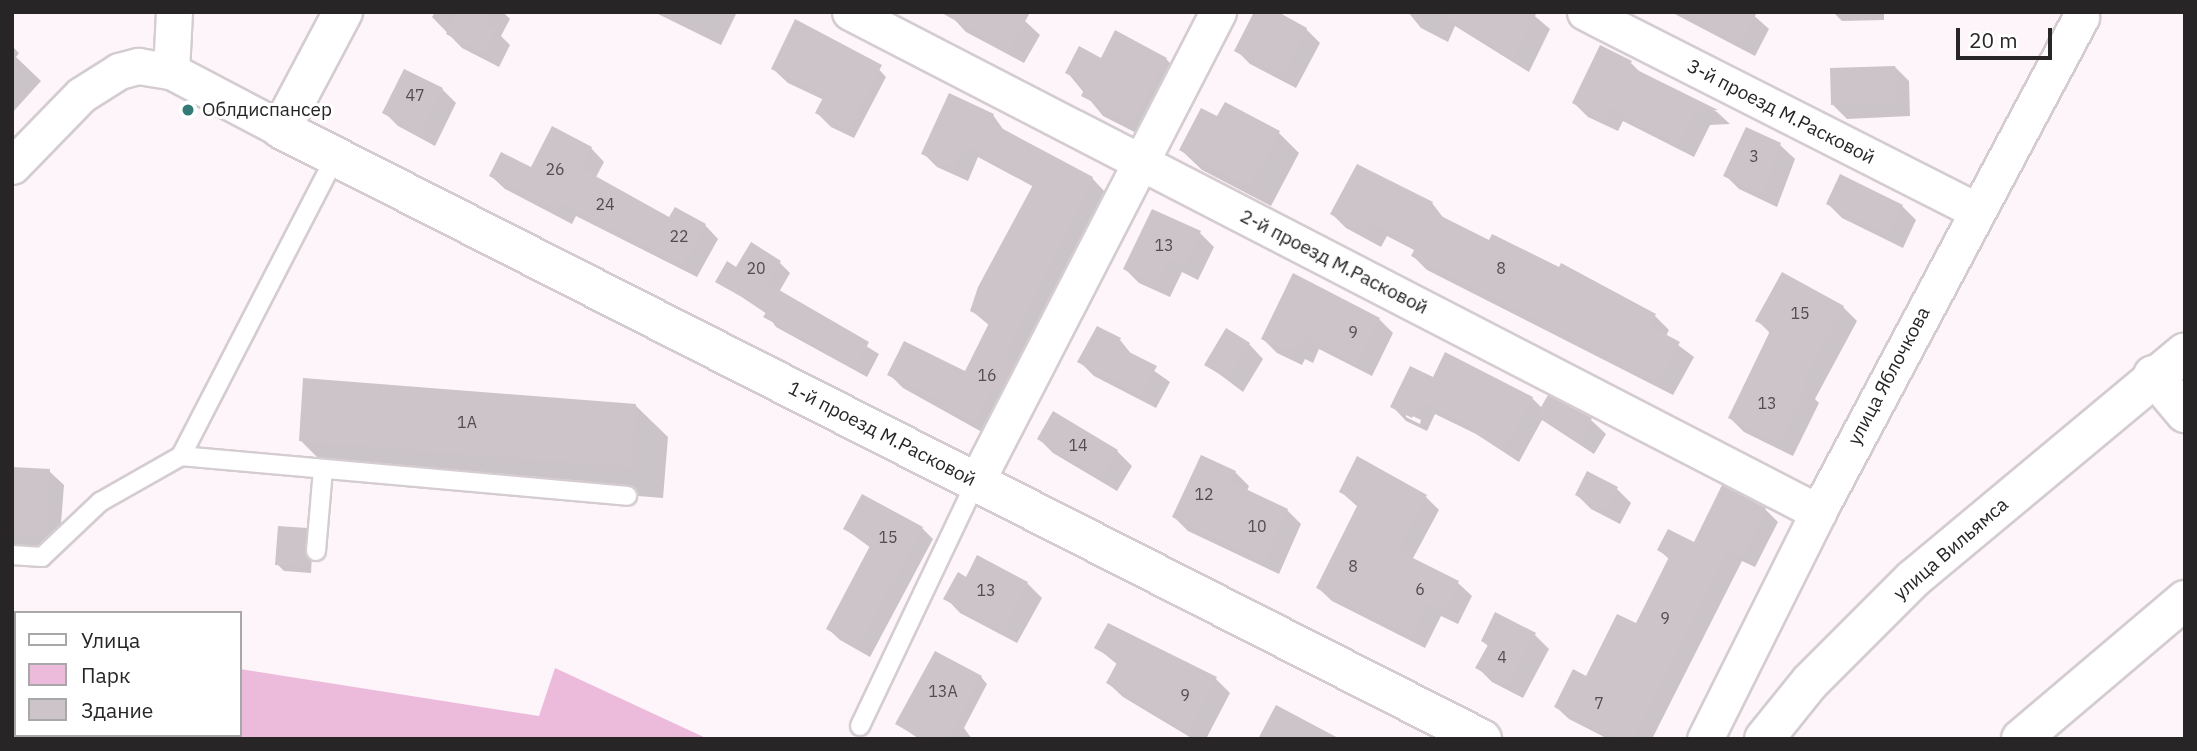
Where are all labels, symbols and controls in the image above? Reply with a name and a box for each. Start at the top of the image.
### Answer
scale bar [1959,14,2055,58]
text: 20 m [1969,26,2018,54]
street label: 3-й проезд М.Расковой [1683,55,1879,169]
house number: 47 [405,85,425,105]
place label: Облдиспансер [202,99,332,121]
marker: Облдиспансер [180,102,196,118]
house number: 3 [1749,146,1759,166]
house number: 26 [545,159,565,179]
house number: 24 [595,194,615,214]
street label: 2-й проезд М.Расковой [1236,205,1432,319]
house number: 22 [669,226,689,246]
house number: 13 [1154,235,1174,255]
house number: 20 [746,258,766,278]
house number: 8 [1496,258,1506,278]
house number: 15 [1790,303,1810,323]
street label: улица Яблочкова [1843,303,1935,449]
house number: 9 [1348,322,1358,342]
house number: 16 [977,365,997,385]
street label: 1-й проезд М.Расковой [784,377,980,491]
house number: 13 [1757,393,1777,413]
house number: 1А [457,412,477,432]
house number: 14 [1068,435,1088,455]
house number: 12 [1194,484,1214,504]
street label: улица Вильямса [1889,493,2013,605]
house number: 10 [1247,516,1267,536]
house number: 15 [878,527,898,547]
house number: 8 [1348,556,1358,576]
house number: 6 [1415,579,1425,599]
house number: 13 [976,580,996,600]
house number: 9 [1660,608,1670,628]
legend [14,611,242,737]
text: Улица [81,626,140,654]
house number: 4 [1497,647,1507,667]
text: Парк [81,661,131,689]
house number: 13А [928,681,958,701]
house number: 9 [1180,685,1190,705]
house number: 7 [1594,693,1604,713]
text: Здание [81,696,153,724]

